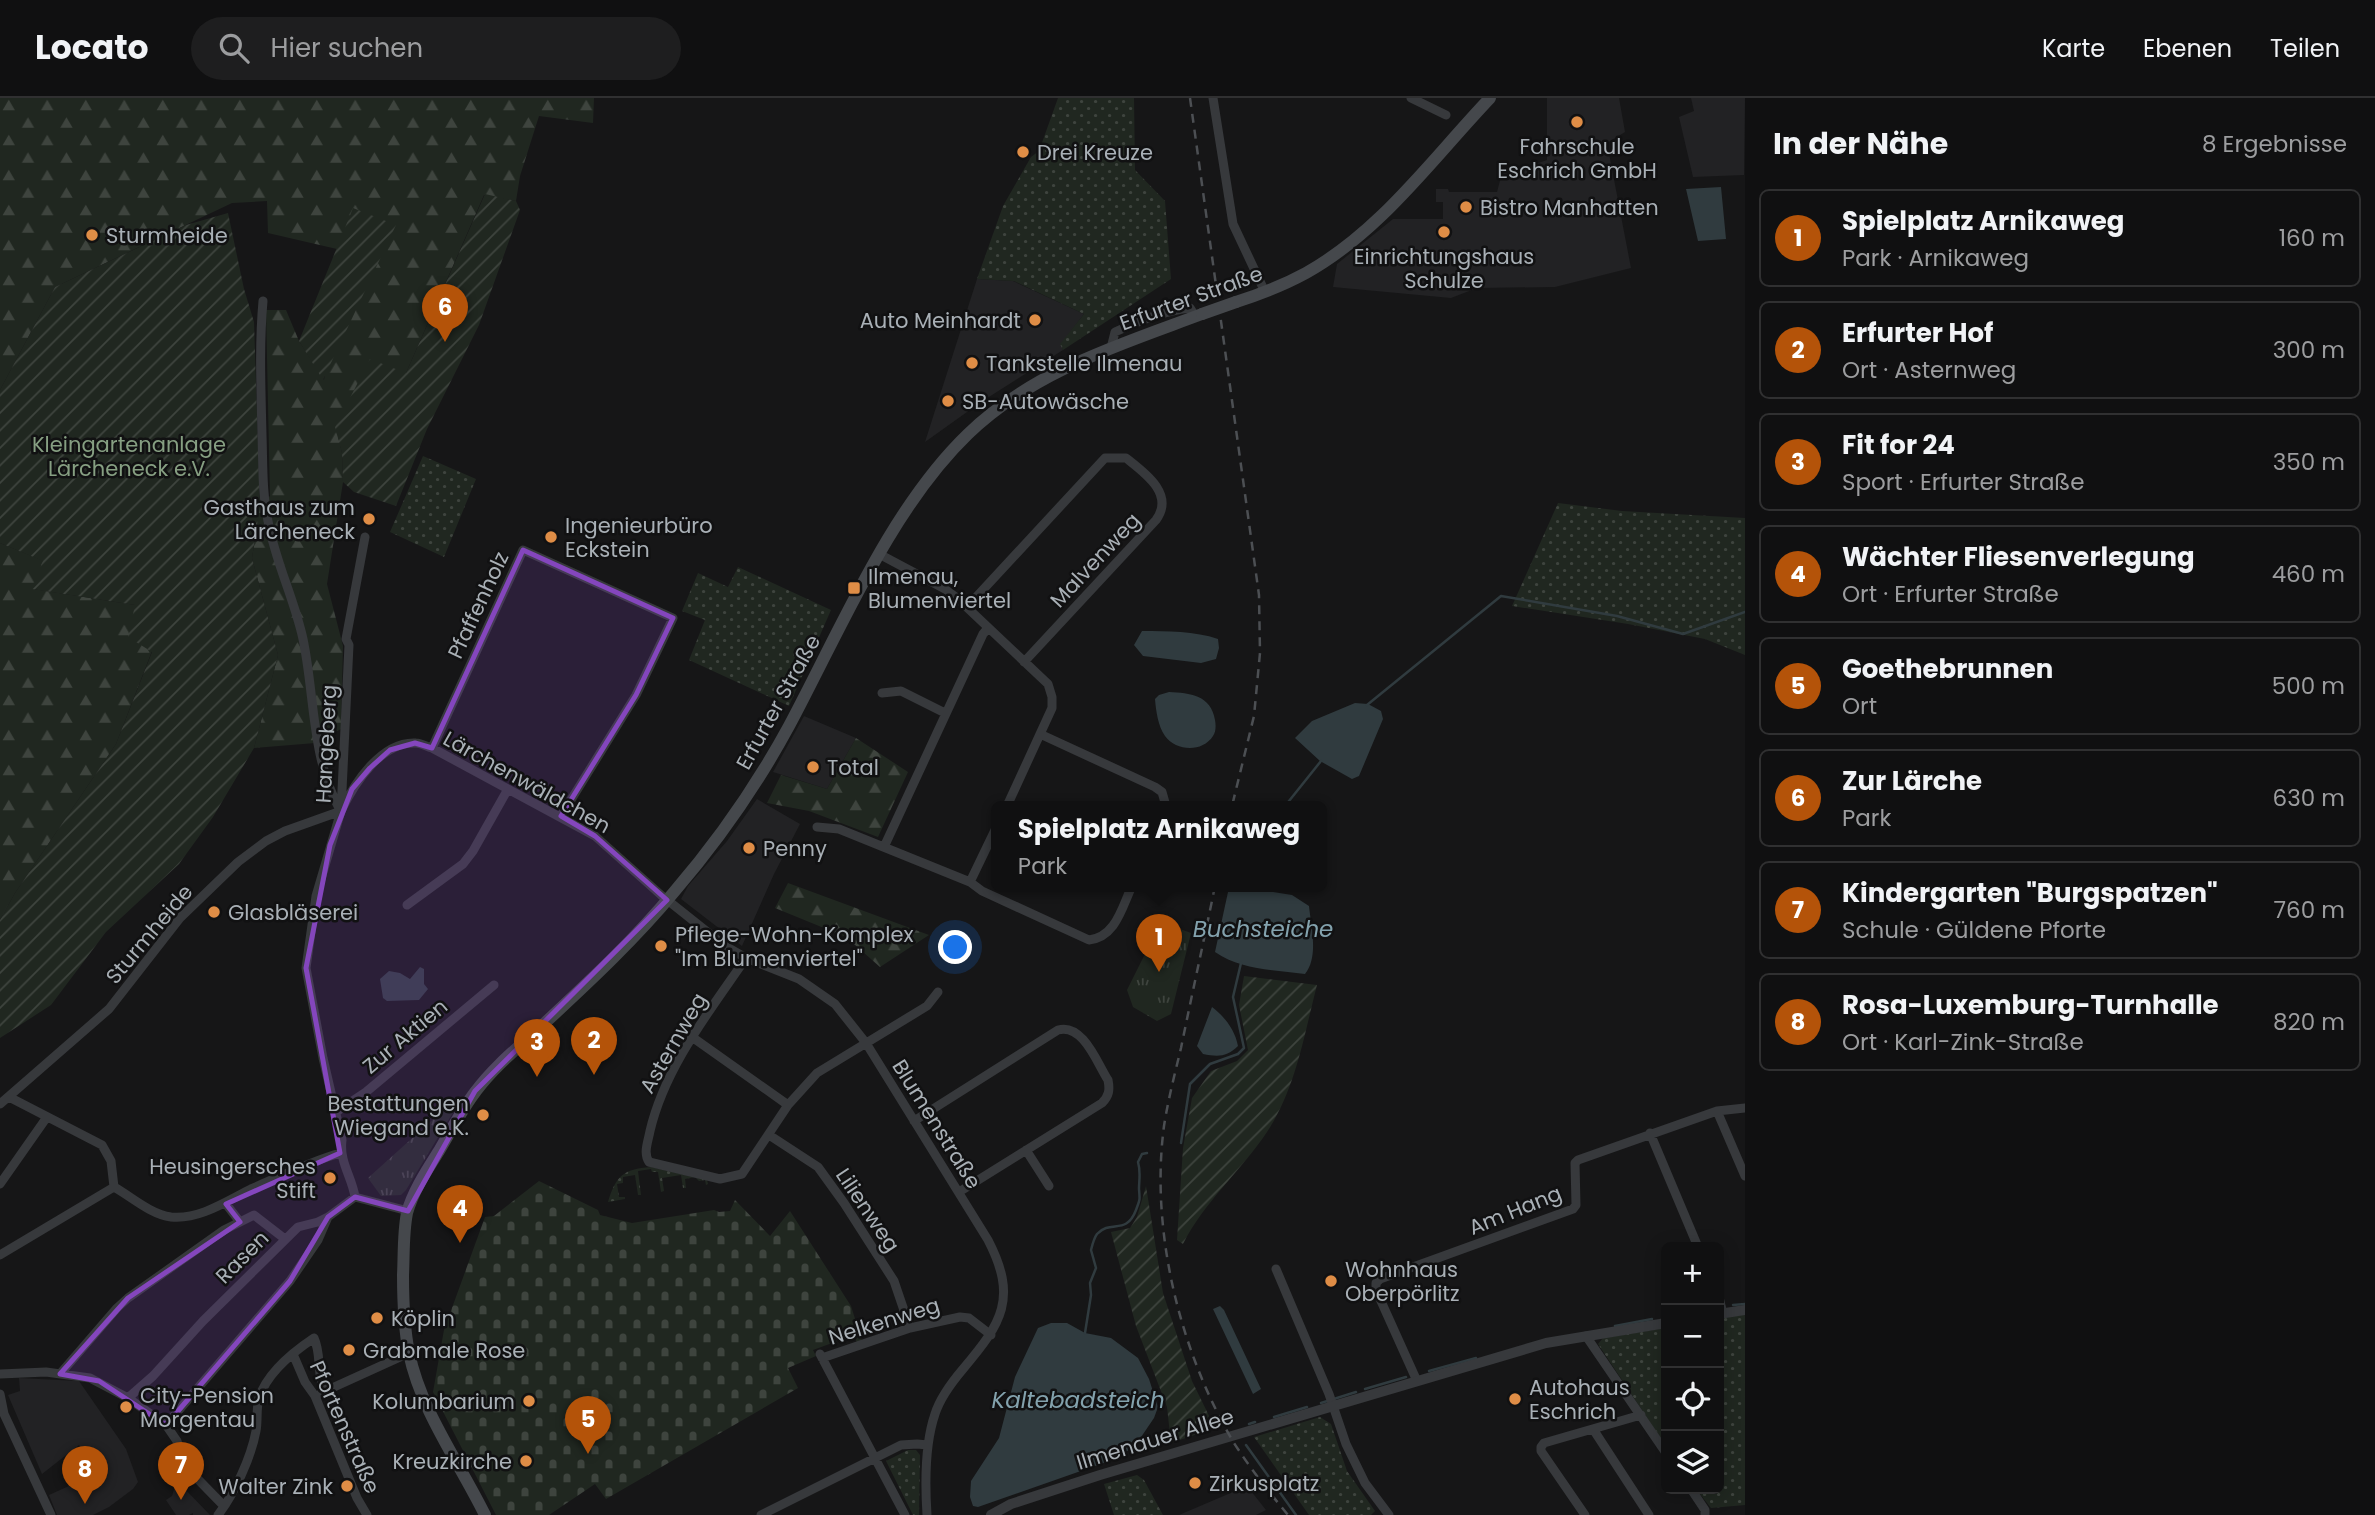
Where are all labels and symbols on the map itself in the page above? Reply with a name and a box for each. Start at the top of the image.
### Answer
marker: Fahrschule Eschrich GmbH [1569,114,1585,130]
place label: Fahrschule Eschrich GmbH [1497,132,1657,185]
place label: Drei Kreuze [1037,138,1153,167]
marker: Drei Kreuze [1015,144,1031,160]
place label: Bistro Manhatten [1480,193,1659,222]
marker: Bistro Manhatten [1458,199,1474,215]
place label: Sturmheide [106,221,228,250]
marker: Einrichtungshaus Schulze [1436,224,1452,240]
marker: Sturmheide [84,227,100,243]
place label: Einrichtungshaus Schulze [1354,242,1534,295]
street label: Erfurter Straße [1115,259,1267,337]
pin: 6 [422,284,468,342]
place label: Auto Meinhardt [860,306,1021,335]
marker: Auto Meinhardt [1027,312,1043,328]
place label: Tankstelle Ilmenau [986,349,1182,378]
marker: Tankstelle Ilmenau [964,355,980,371]
place label: SB-Autowäsche [962,387,1129,416]
marker: SB-Autowäsche [940,393,956,409]
park label: Kleingartenanlage Lärcheneck e.V. [32,430,226,483]
place label: Gasthaus zum Lärcheneck [204,493,355,546]
street label: Malvenweg [1043,506,1147,614]
marker: Gasthaus zum Lärcheneck [361,511,377,527]
place label: Ingenieurbüro Eckstein [565,511,713,564]
marker: Ingenieurbüro Eckstein [543,529,559,545]
street label: Pfaffenholz [441,547,515,663]
place label: Ilmenau, Blumenviertel [868,562,1011,615]
marker: Ilmenau, Blumenviertel [846,580,862,596]
street label: Erfurter Straße [729,629,827,775]
street label: Hangeberg [308,684,344,804]
street label: Lärchenwäldchen [438,724,616,840]
place label: Total [827,753,879,782]
marker: Total [805,759,821,775]
place label: Penny [763,834,827,863]
marker: Penny [741,840,757,856]
street label: Sturmheide [99,878,199,990]
place label: Glasbläserei [228,898,358,927]
marker: Glasbläserei [206,904,222,920]
water label: Buchsteiche [1193,913,1333,945]
pin: 1 [1136,914,1182,972]
place label: Pflege-Wohn-Komplex "Im Blumenviertel" [675,920,914,973]
your location [938,930,972,964]
marker: Pflege-Wohn-Komplex "Im Blumenviertel" [653,938,669,954]
street label: Asternweg [633,987,713,1099]
street label: Zur Aktien [356,992,454,1080]
pin: 2 [571,1017,617,1075]
pin: 3 [514,1019,560,1077]
street label: Blumenstraße [886,1054,988,1194]
place label: Bestattungen Wiegand e.K. [327,1089,469,1142]
marker: Bestattungen Wiegand e.K. [475,1107,491,1123]
place label: Heusingersches Stift [149,1152,316,1205]
street label: Lilienweg [829,1162,907,1258]
marker: Heusingersches Stift [322,1170,338,1186]
street label: Am Hang [1464,1178,1566,1242]
pin: 4 [437,1185,483,1243]
street label: Rasen [209,1224,275,1290]
place label: Wohnhaus Oberpörlitz [1345,1255,1460,1308]
marker: Wohnhaus Oberpörlitz [1323,1273,1339,1289]
street label: Nelkenweg [825,1290,943,1352]
place label: Köplin [391,1304,455,1333]
marker: Köplin [369,1310,385,1326]
place label: Grabmale Rose [363,1336,525,1365]
marker: Grabmale Rose [341,1342,357,1358]
street label: Pfortenstraße [303,1356,387,1498]
place label: Autohaus Eschrich [1529,1373,1630,1426]
place label: City-Pension Morgentau [140,1381,274,1434]
water label: Kaltebadsteich [991,1384,1165,1416]
place label: Kolumbarium [372,1387,515,1416]
marker: Autohaus Eschrich [1507,1391,1523,1407]
marker: Kolumbarium [521,1393,537,1409]
pin: 5 [565,1396,611,1454]
marker: City-Pension Morgentau [118,1399,134,1415]
street label: Ilmenauer Allee [1073,1401,1237,1477]
pin: 7 [158,1442,204,1500]
pin: 8 [62,1446,108,1504]
place label: Kreuzkirche [393,1447,512,1476]
marker: Kreuzkirche [518,1453,534,1469]
place label: Zirkusplatz [1209,1469,1319,1498]
place label: Walter Zink [218,1472,333,1501]
marker: Zirkusplatz [1187,1475,1203,1491]
marker: Walter Zink [339,1478,355,1494]

